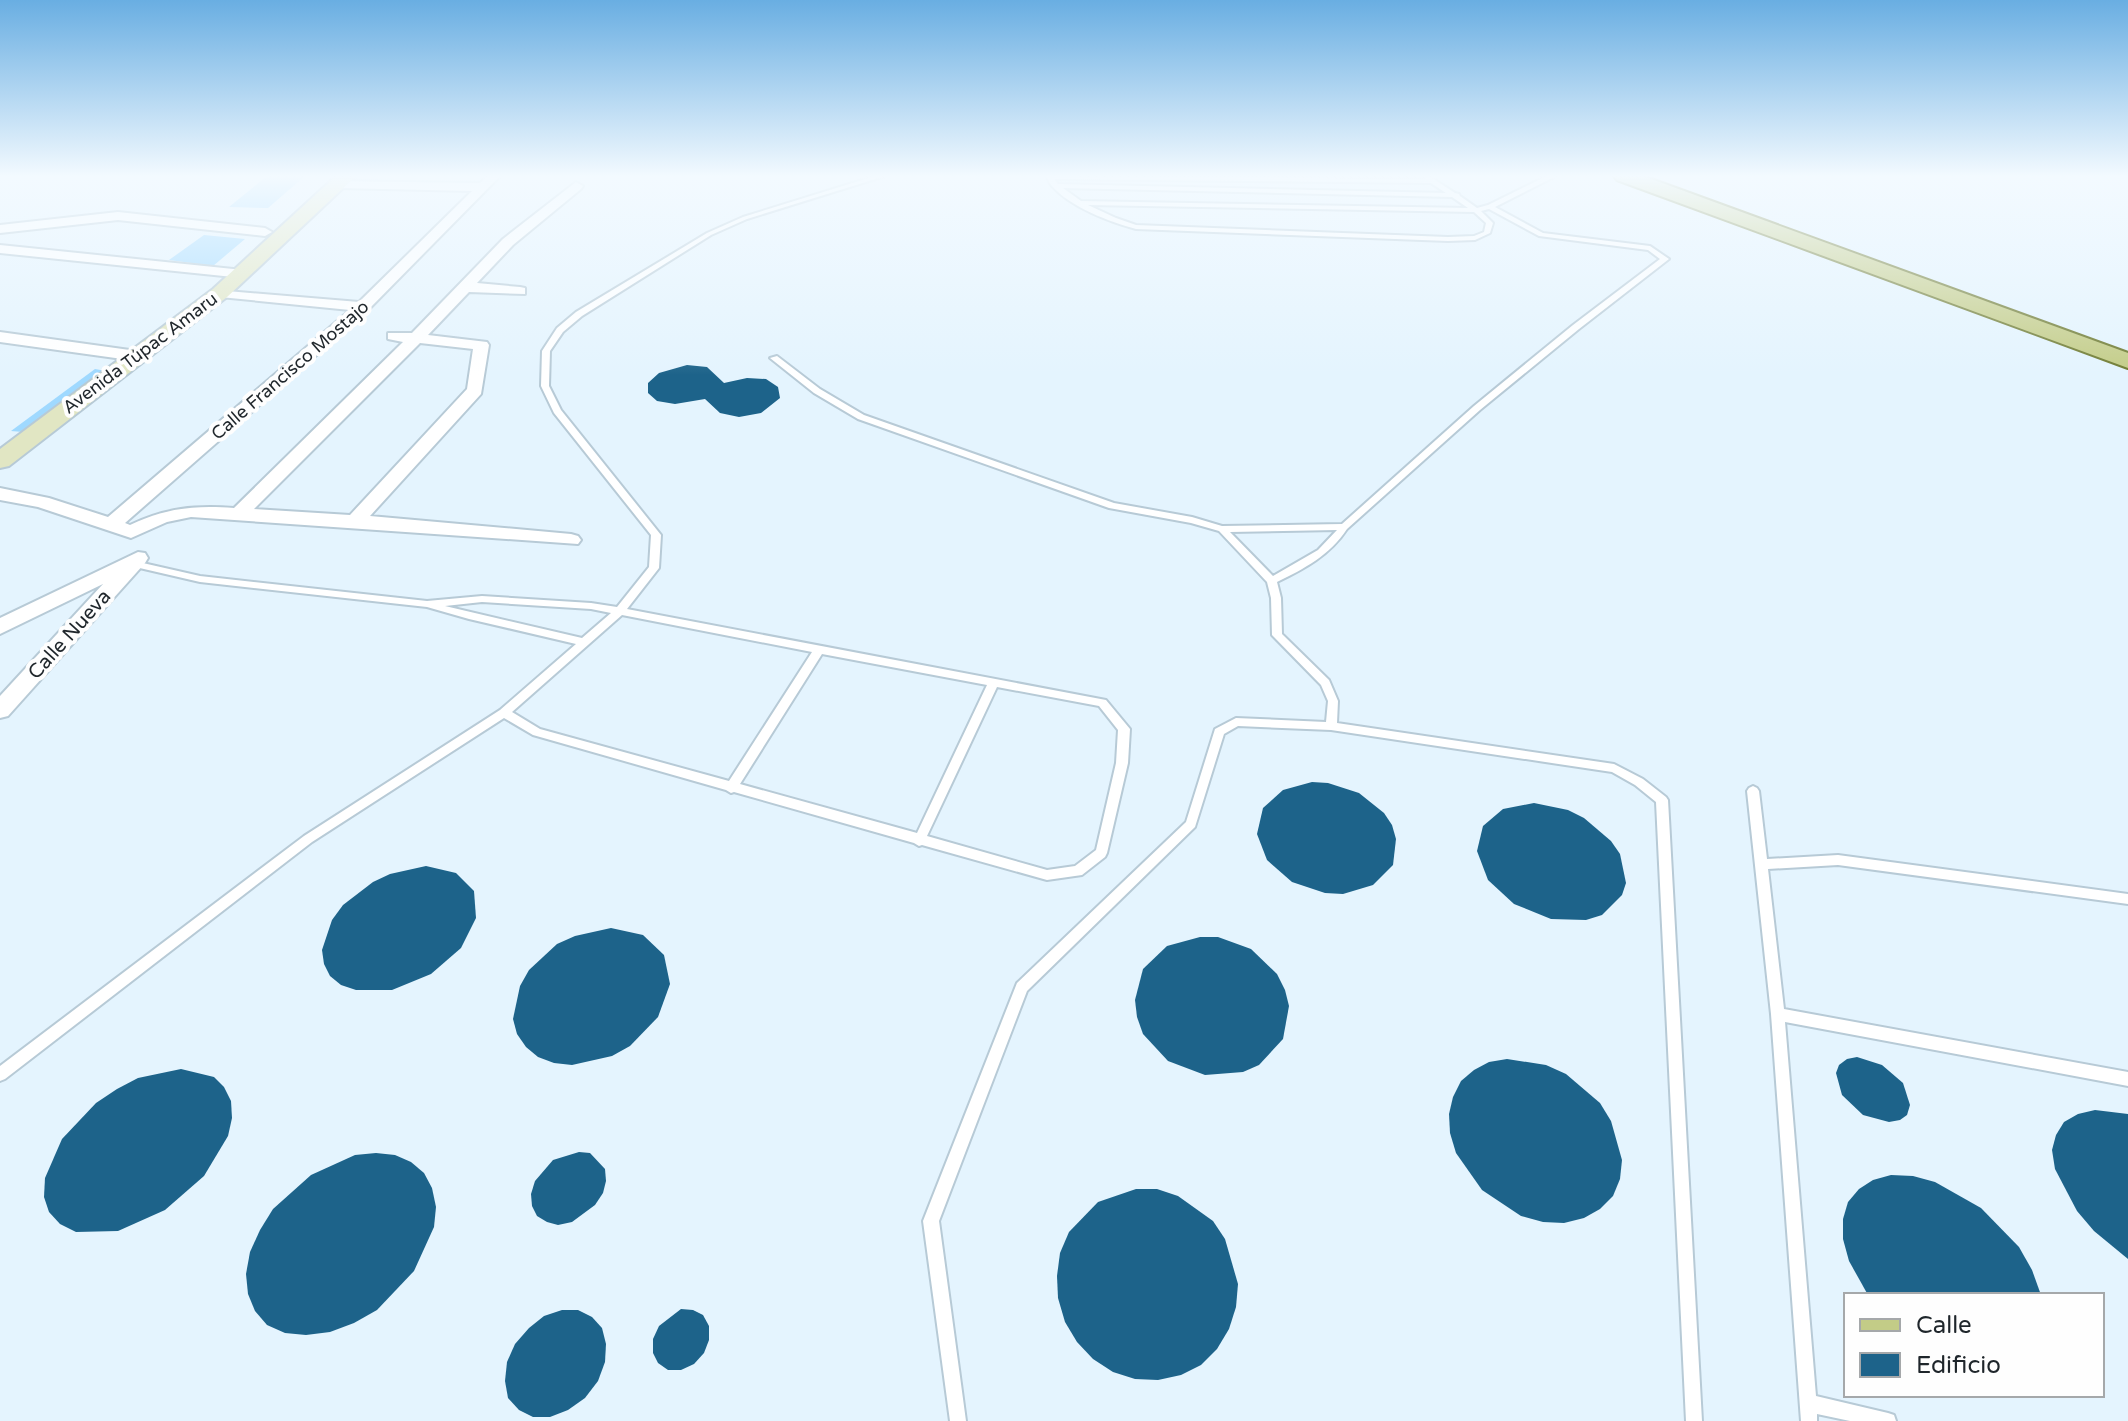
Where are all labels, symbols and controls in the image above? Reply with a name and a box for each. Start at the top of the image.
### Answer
street label: Avenida Túpac Amaru [58,288,222,418]
street label: Calle Francisco Mostajo [207,295,373,445]
street label: Calle Nueva [23,585,116,685]
legend [1844,1293,2104,1397]
text: Calle [1916,1311,1972,1340]
text: Edificio [1916,1351,2001,1380]

